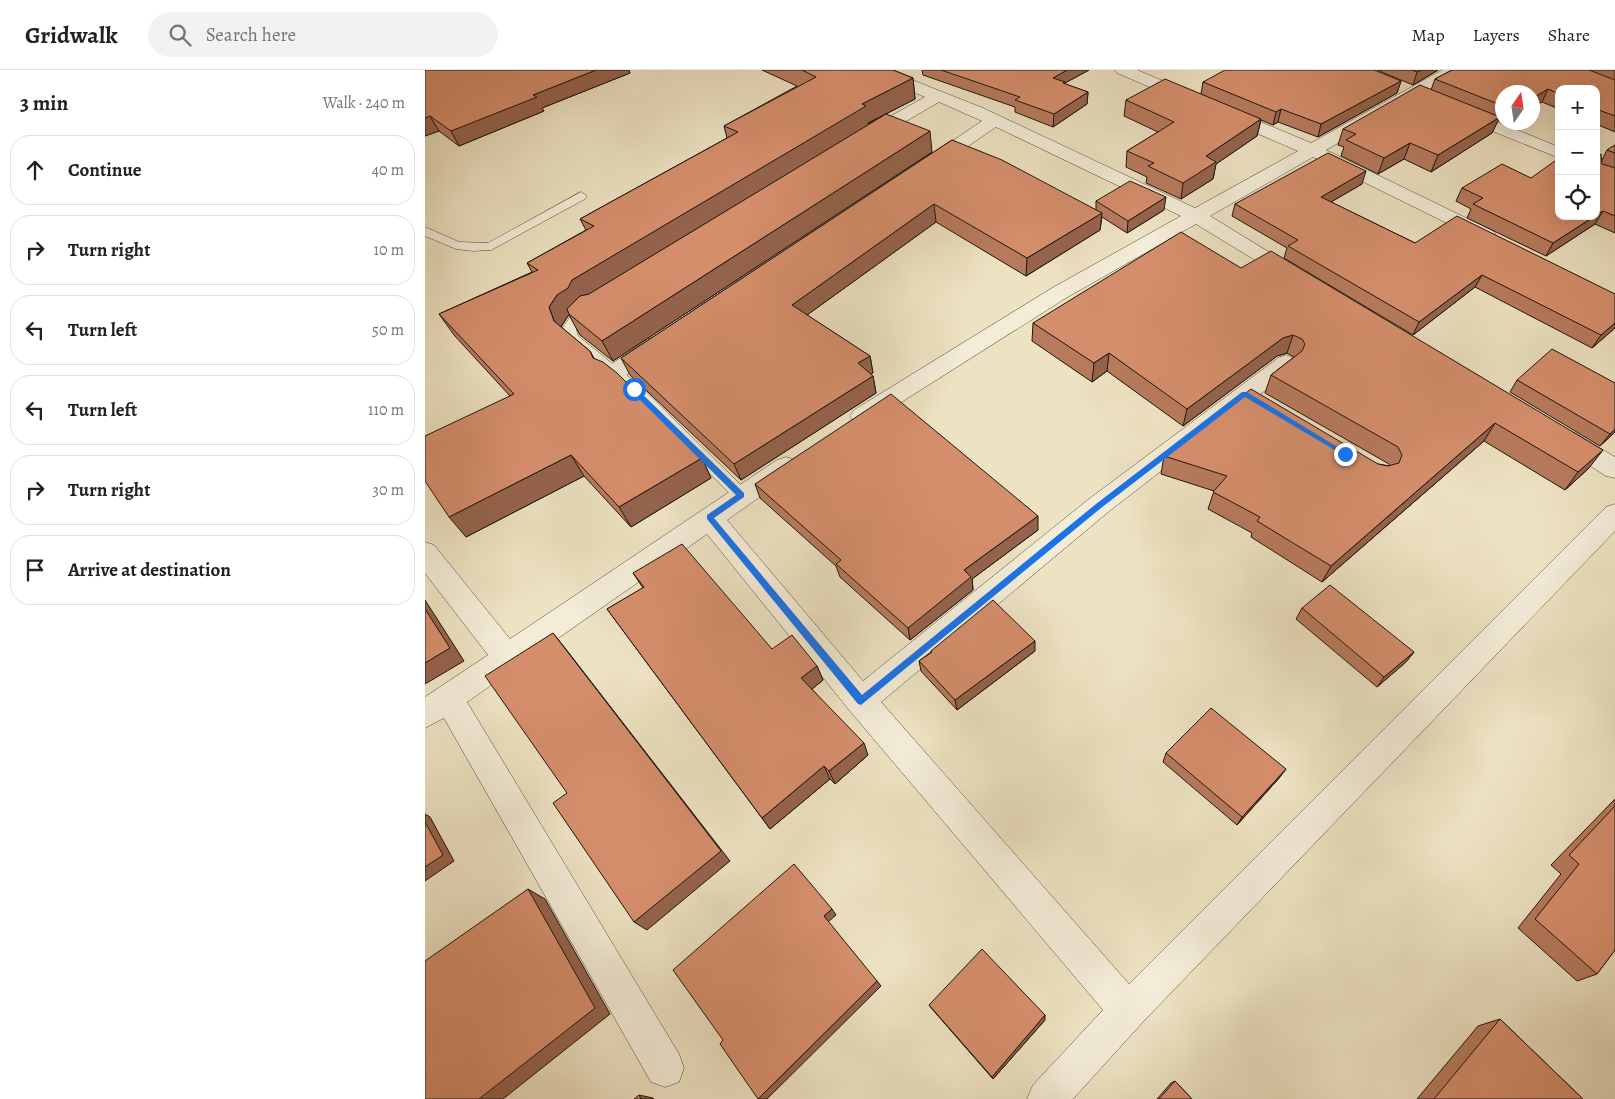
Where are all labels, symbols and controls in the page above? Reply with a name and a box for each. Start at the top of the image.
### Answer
search box [148,12,498,57]
text: Gridwalk [25,19,118,51]
icon: search [166,21,194,49]
text: Search here [206,22,296,48]
text: Map [1412,23,1445,47]
text: Layers [1473,23,1520,47]
text: Share [1548,23,1590,47]
north arrow [1495,85,1540,130]
map controls [1555,85,1600,220]
button: + [1555,85,1600,130]
text: 3 min [20,89,68,117]
text: Walk · 240 m [323,92,405,114]
button: − [1555,130,1600,175]
icon: ahead [21,156,49,184]
text: Continue [68,157,142,183]
text: 40 m [372,159,404,181]
button: locate [1555,175,1600,220]
icon: right [21,236,49,264]
text: Turn right [68,237,150,263]
text: 10 m [374,239,404,261]
icon: left [21,316,49,344]
text: Turn left [68,317,137,343]
text: 50 m [372,319,404,341]
route start [623,378,646,401]
icon: left [21,396,49,424]
text: Turn left [68,397,137,423]
text: 110 m [368,399,404,421]
route end [1334,443,1357,466]
icon: right [21,476,49,504]
text: Turn right [68,477,150,503]
text: 30 m [372,479,404,501]
icon: arrive [21,556,49,584]
text: Arrive at destination [68,557,231,583]

